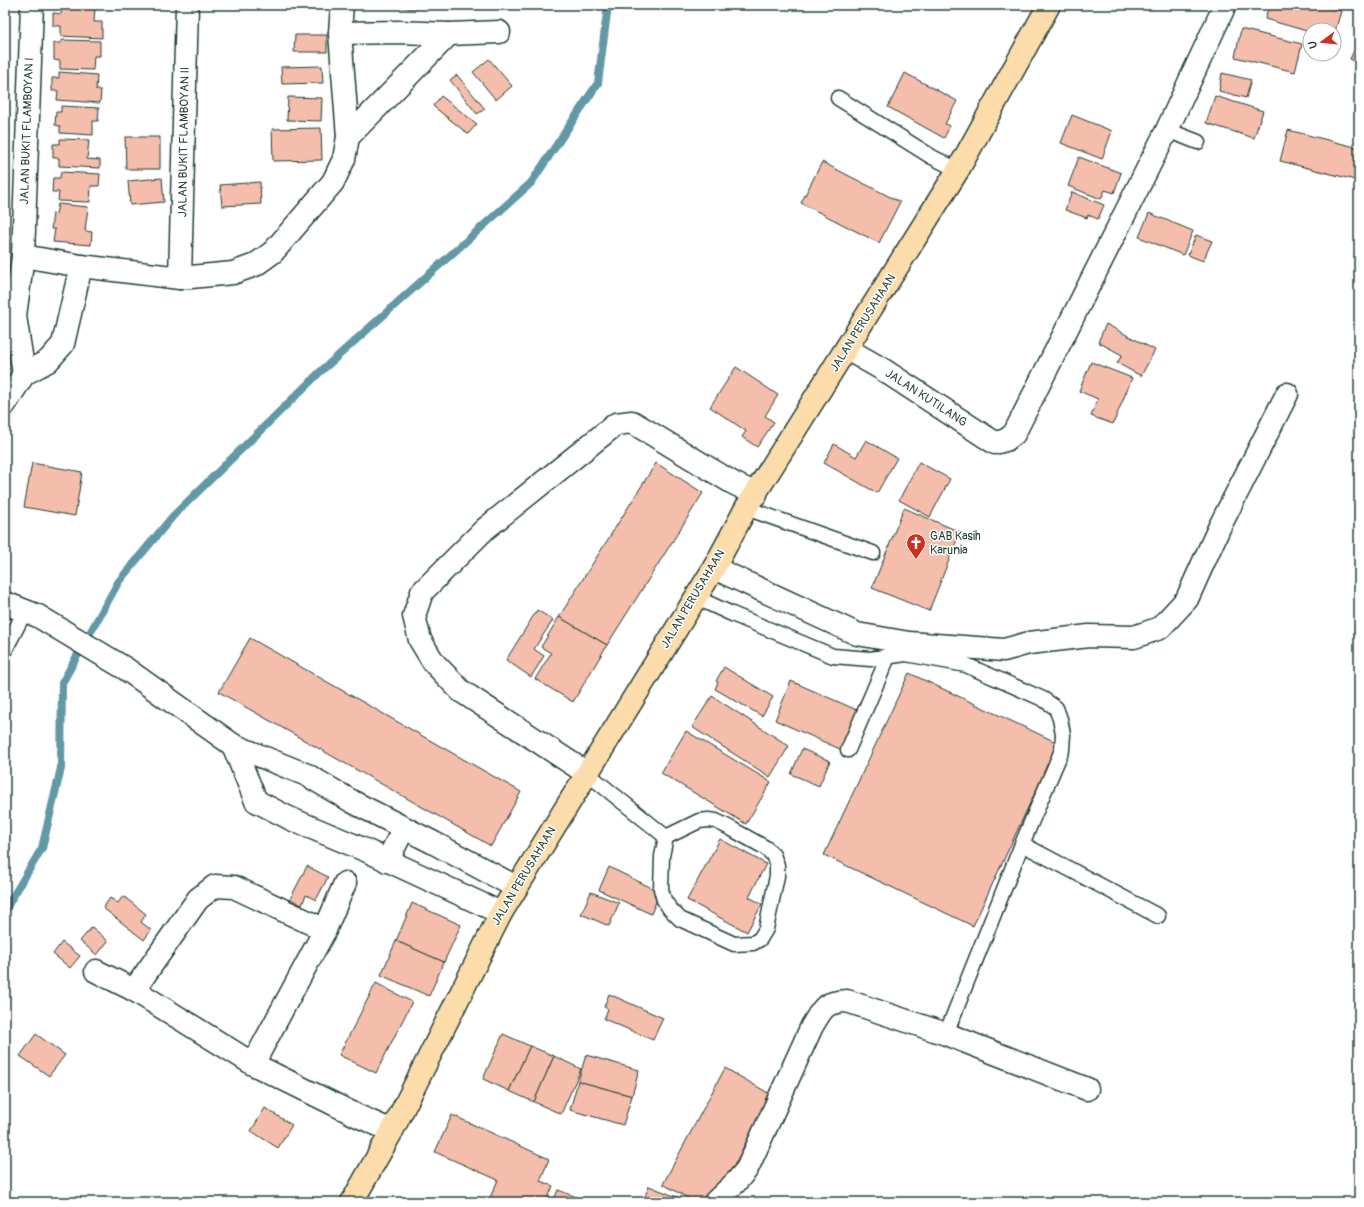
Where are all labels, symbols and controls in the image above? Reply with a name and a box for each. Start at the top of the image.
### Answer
north arrow [1302,22,1342,62]
text: U [1306,39,1320,50]
street label: JALAN BUKIT FLAMBOYAN I [17,57,37,205]
street label: JALAN BUKIT FLAMBOYAN II [175,67,193,217]
street label: JALAN PERUSAHAAN [827,271,899,375]
street label: JALAN KUTILANG [882,366,970,430]
place label: GAB Kasih Karunia [930,529,981,558]
church icon: GAB Kasih Karunia [905,532,927,560]
street label: JALAN PERUSAHAAN [658,547,728,651]
street label: JALAN PERUSAHAAN [489,824,559,928]

